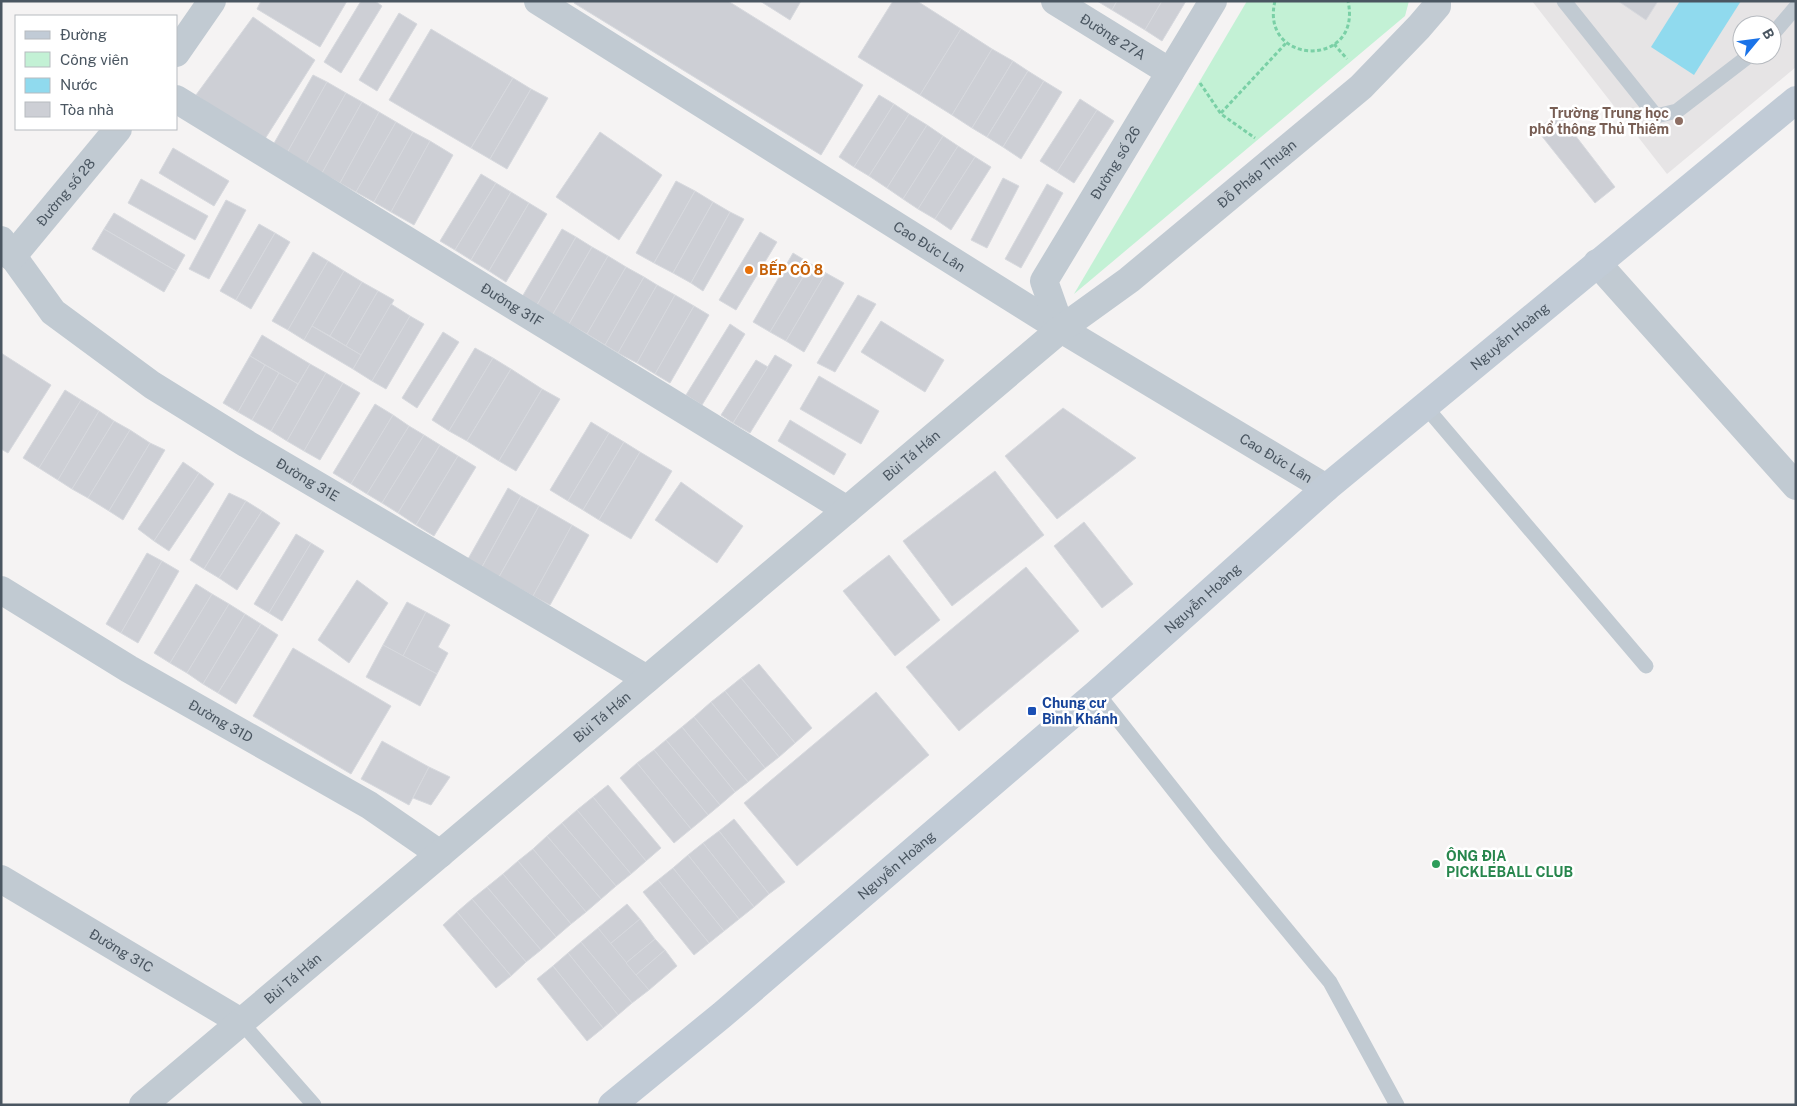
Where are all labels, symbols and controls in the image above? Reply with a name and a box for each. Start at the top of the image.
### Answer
street label: Đường 27A [1077,10,1149,63]
legend [15,15,178,130]
north arrow [1732,15,1782,65]
text: Đường [60,26,107,43]
text: B [1759,26,1778,42]
text: Công viên [60,51,129,68]
text: Nước [60,76,98,93]
text: Tòa nhà [60,101,114,118]
place label: Trường Trung học phổ thông Thủ Thiêm [1529,105,1669,137]
marker: Trường Trung học phổ thông Thủ Thiêm [1673,115,1685,127]
street label: Đường số 26 [1087,123,1144,202]
street label: Đỗ Pháp Thuận [1214,136,1299,211]
street label: Đường số 28 [33,155,98,229]
street label: Cao Đức Lân [890,218,968,275]
place label: BẾP CÔ 8 [759,259,823,278]
marker: BẾP CÔ 8 [743,264,755,276]
street label: Đường 31F [478,280,546,330]
street label: Nguyễn Hoàng [1467,299,1552,373]
street label: Bùi Tá Hán [880,427,943,484]
street label: Cao Đức Lân [1237,430,1315,486]
street label: Đường 31E [273,455,342,504]
street label: Nguyễn Hoàng [1161,560,1244,637]
street label: Bùi Tá Hán [570,688,634,746]
place label: Chung cư Bình Khánh [1042,695,1118,727]
street label: Đường 31D [186,696,256,746]
marker: Chung cư Bình Khánh [1026,705,1038,717]
street label: Nguyễn Hoàng [854,827,939,903]
place label: ÔNG ĐỊA PICKLEBALL CLUB [1446,847,1573,880]
marker: ÔNG ĐỊA PICKLEBALL CLUB [1430,858,1442,870]
street label: Đường 31C [86,925,156,976]
street label: Bùi Tá Hán [261,950,324,1007]

